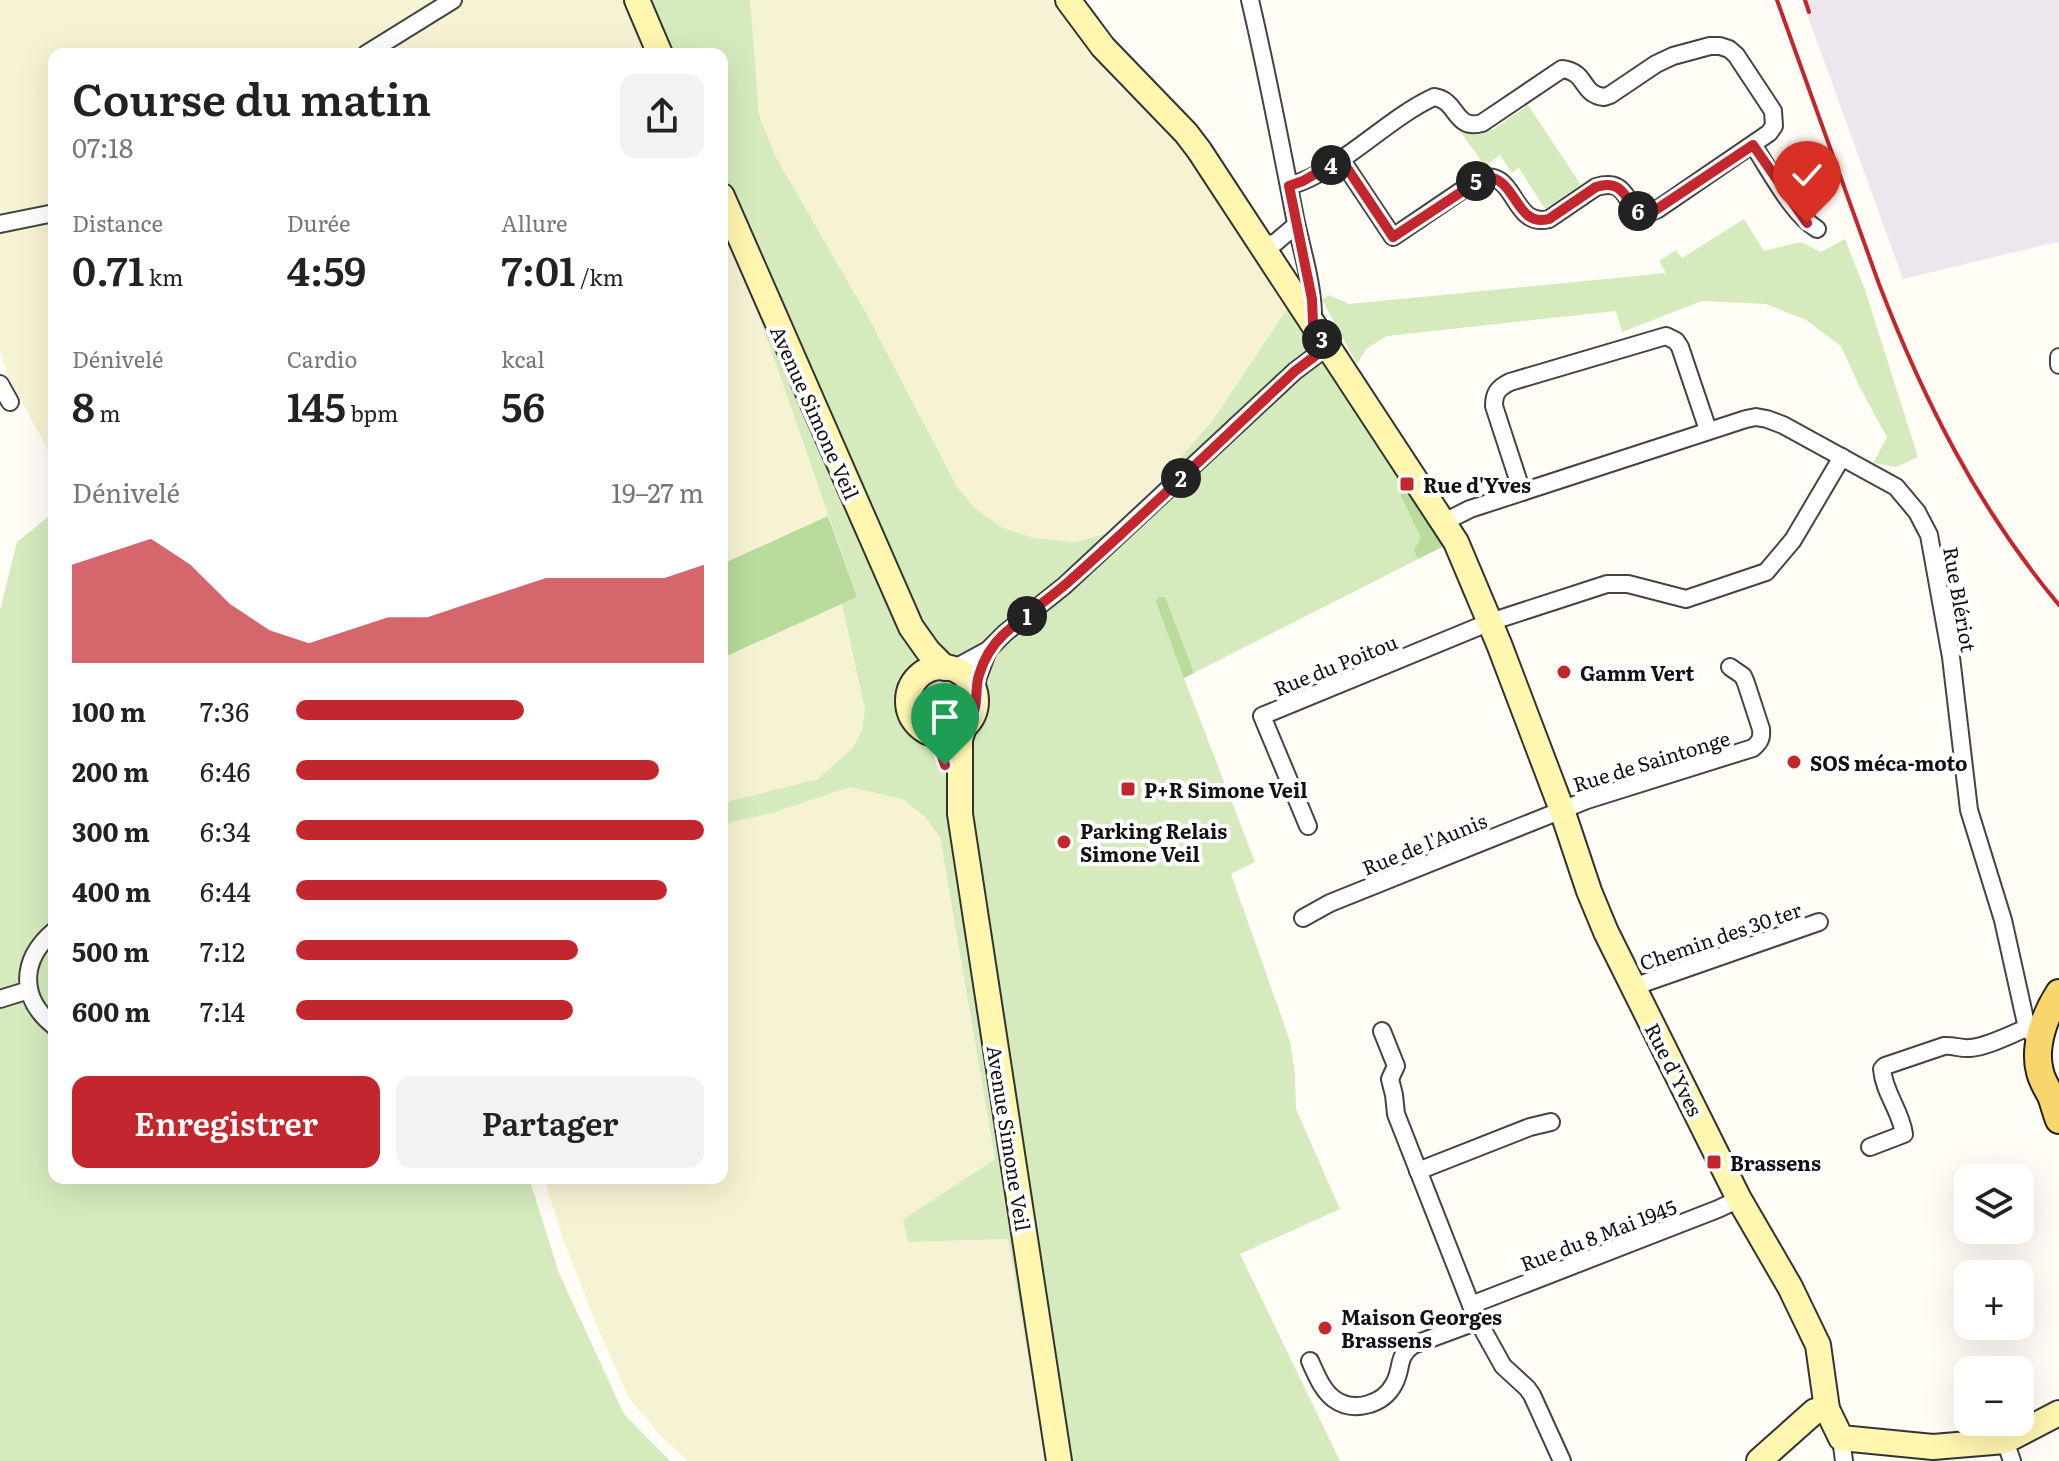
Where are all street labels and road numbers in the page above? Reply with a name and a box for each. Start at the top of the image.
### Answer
street label: Avenue Simone Veil [764,320,868,504]
street label: Rue Blériot [1937,544,1985,654]
street label: Rue du Poitou [1268,625,1402,703]
street label: Rue de Saintonge [1569,722,1733,798]
street label: Rue de l'Aunis [1357,804,1491,882]
street label: Chemin des 30 ter [1635,893,1806,977]
street label: Rue d'Yves [1639,1017,1711,1121]
street label: Avenue Simone Veil [981,1043,1040,1233]
street label: Rue du 8 Mai 1945 [1516,1190,1680,1278]

